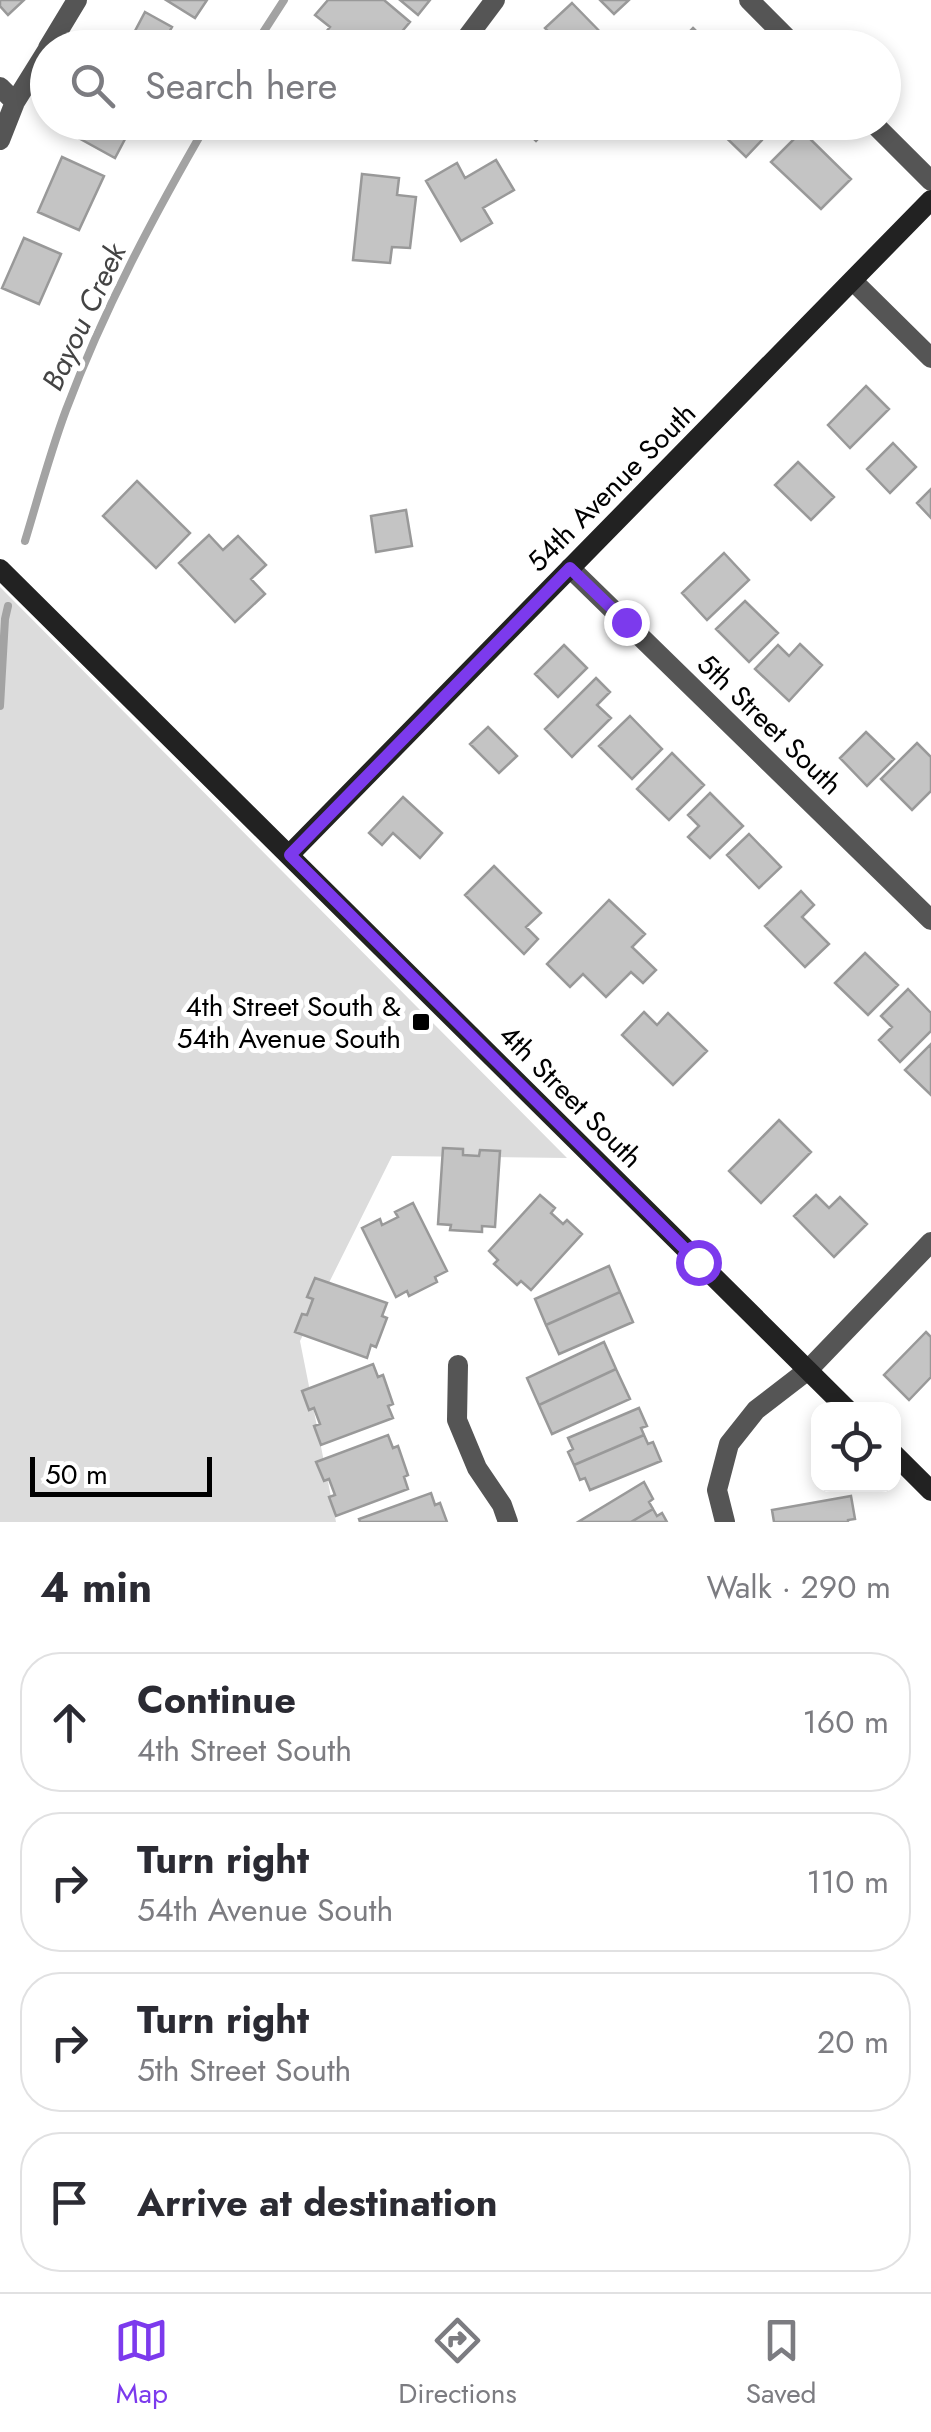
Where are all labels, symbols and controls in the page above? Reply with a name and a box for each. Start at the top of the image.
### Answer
search box [30,30,901,140]
icon: search [65,58,120,113]
text: Search here [145,58,337,113]
water label: Bayou Creek [31,235,137,397]
street label: 54th Avenue South [518,394,705,581]
route end [604,600,650,646]
street label: 5th Street South [688,644,851,804]
place label: 4th Street South & 54th Avenue South [177,986,401,1059]
marker: 4th Street South & 54th Avenue South [410,1011,432,1033]
street label: 4th Street South [490,1015,652,1177]
route start [676,1240,722,1286]
map controls [811,1402,901,1492]
button: locate [811,1402,901,1492]
scale bar [30,1452,212,1496]
text: 50 m [45,1454,108,1495]
text: 4 min [40,1557,152,1618]
text: Walk · 290 m [706,1564,891,1610]
text: Continue [137,1672,296,1727]
icon: ahead [42,1695,97,1750]
text: 160 m [802,1699,889,1745]
text: 4th Street South [137,1727,352,1773]
text: Turn right [137,1832,309,1887]
icon: right [42,1855,97,1910]
text: 110 m [806,1859,889,1905]
text: 54th Avenue South [137,1887,393,1933]
text: Turn right [137,1992,309,2047]
icon: right [42,2015,97,2070]
text: 20 m [817,2019,889,2065]
text: 5th Street South [137,2047,351,2093]
icon: arrive [42,2175,97,2230]
text: Arrive at destination [137,2175,498,2230]
tab: Map [114,2313,169,2414]
tab: Directions [398,2313,517,2414]
tab: Saved [746,2313,817,2414]

